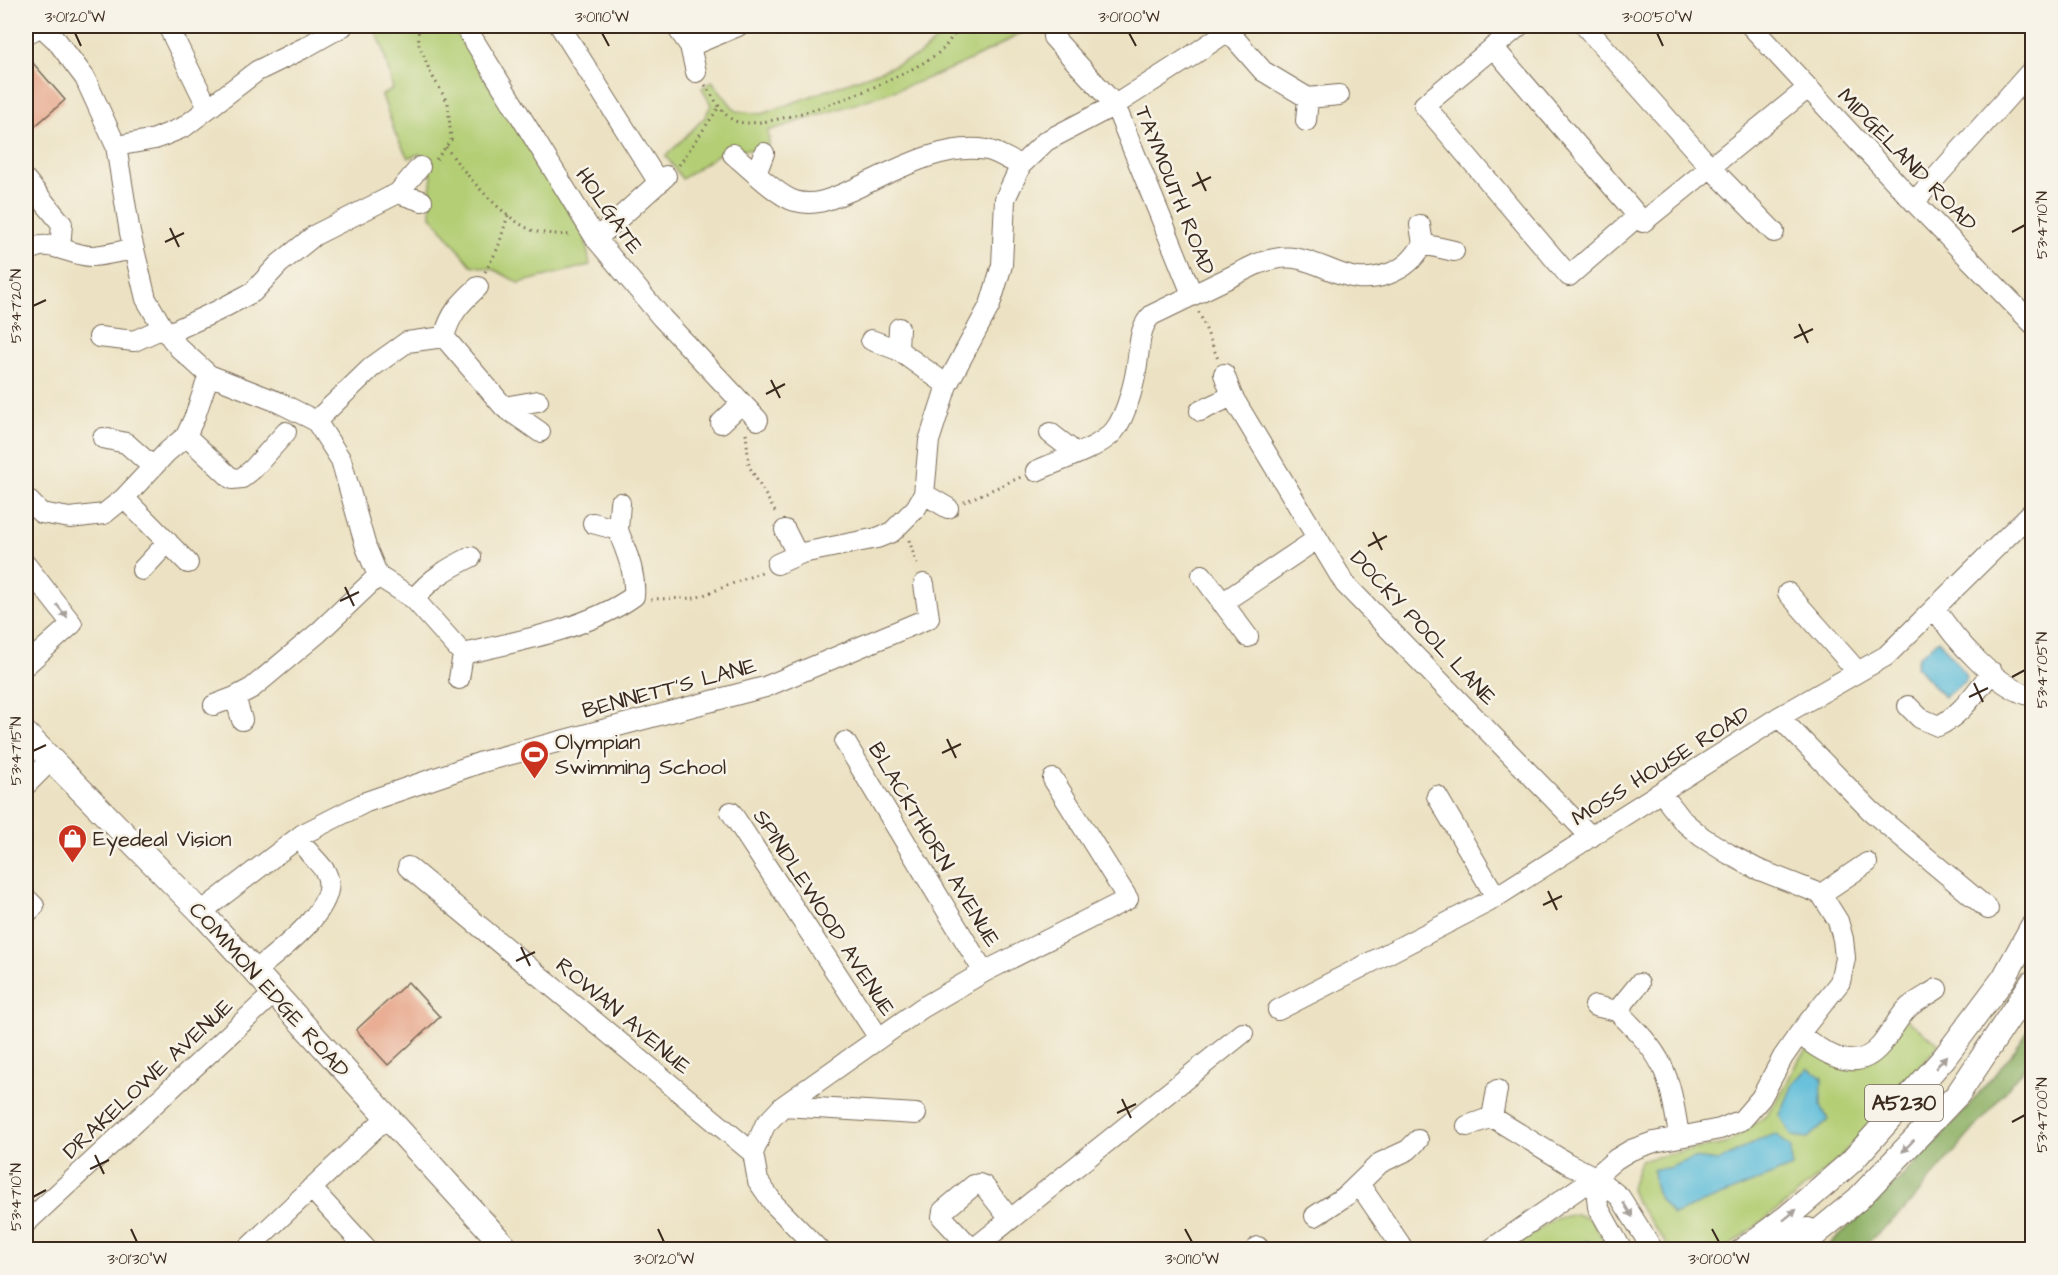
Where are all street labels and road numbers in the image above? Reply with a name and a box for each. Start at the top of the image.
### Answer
street label: MIDGELAND ROAD [1830,81,1984,239]
street label: TAYMOUTH ROAD [1127,102,1223,280]
street label: HOLGATE [568,161,650,260]
street label: DOCKY POOL LANE [1343,544,1503,713]
street label: BENNETT'S LANE [579,650,760,727]
street label: MOSS HOUSE ROAD [1566,699,1756,834]
street label: BLACKTHORN AVENUE [860,737,1007,953]
street label: SPINDLEWOOD AVENUE [745,803,902,1022]
street label: COMMON EDGE ROAD [181,895,356,1085]
street label: ROWAN AVENUE [549,950,697,1082]
street label: DRAKELOWE AVENUE [56,992,240,1166]
road number: A5230 [1865,1085,1943,1121]

